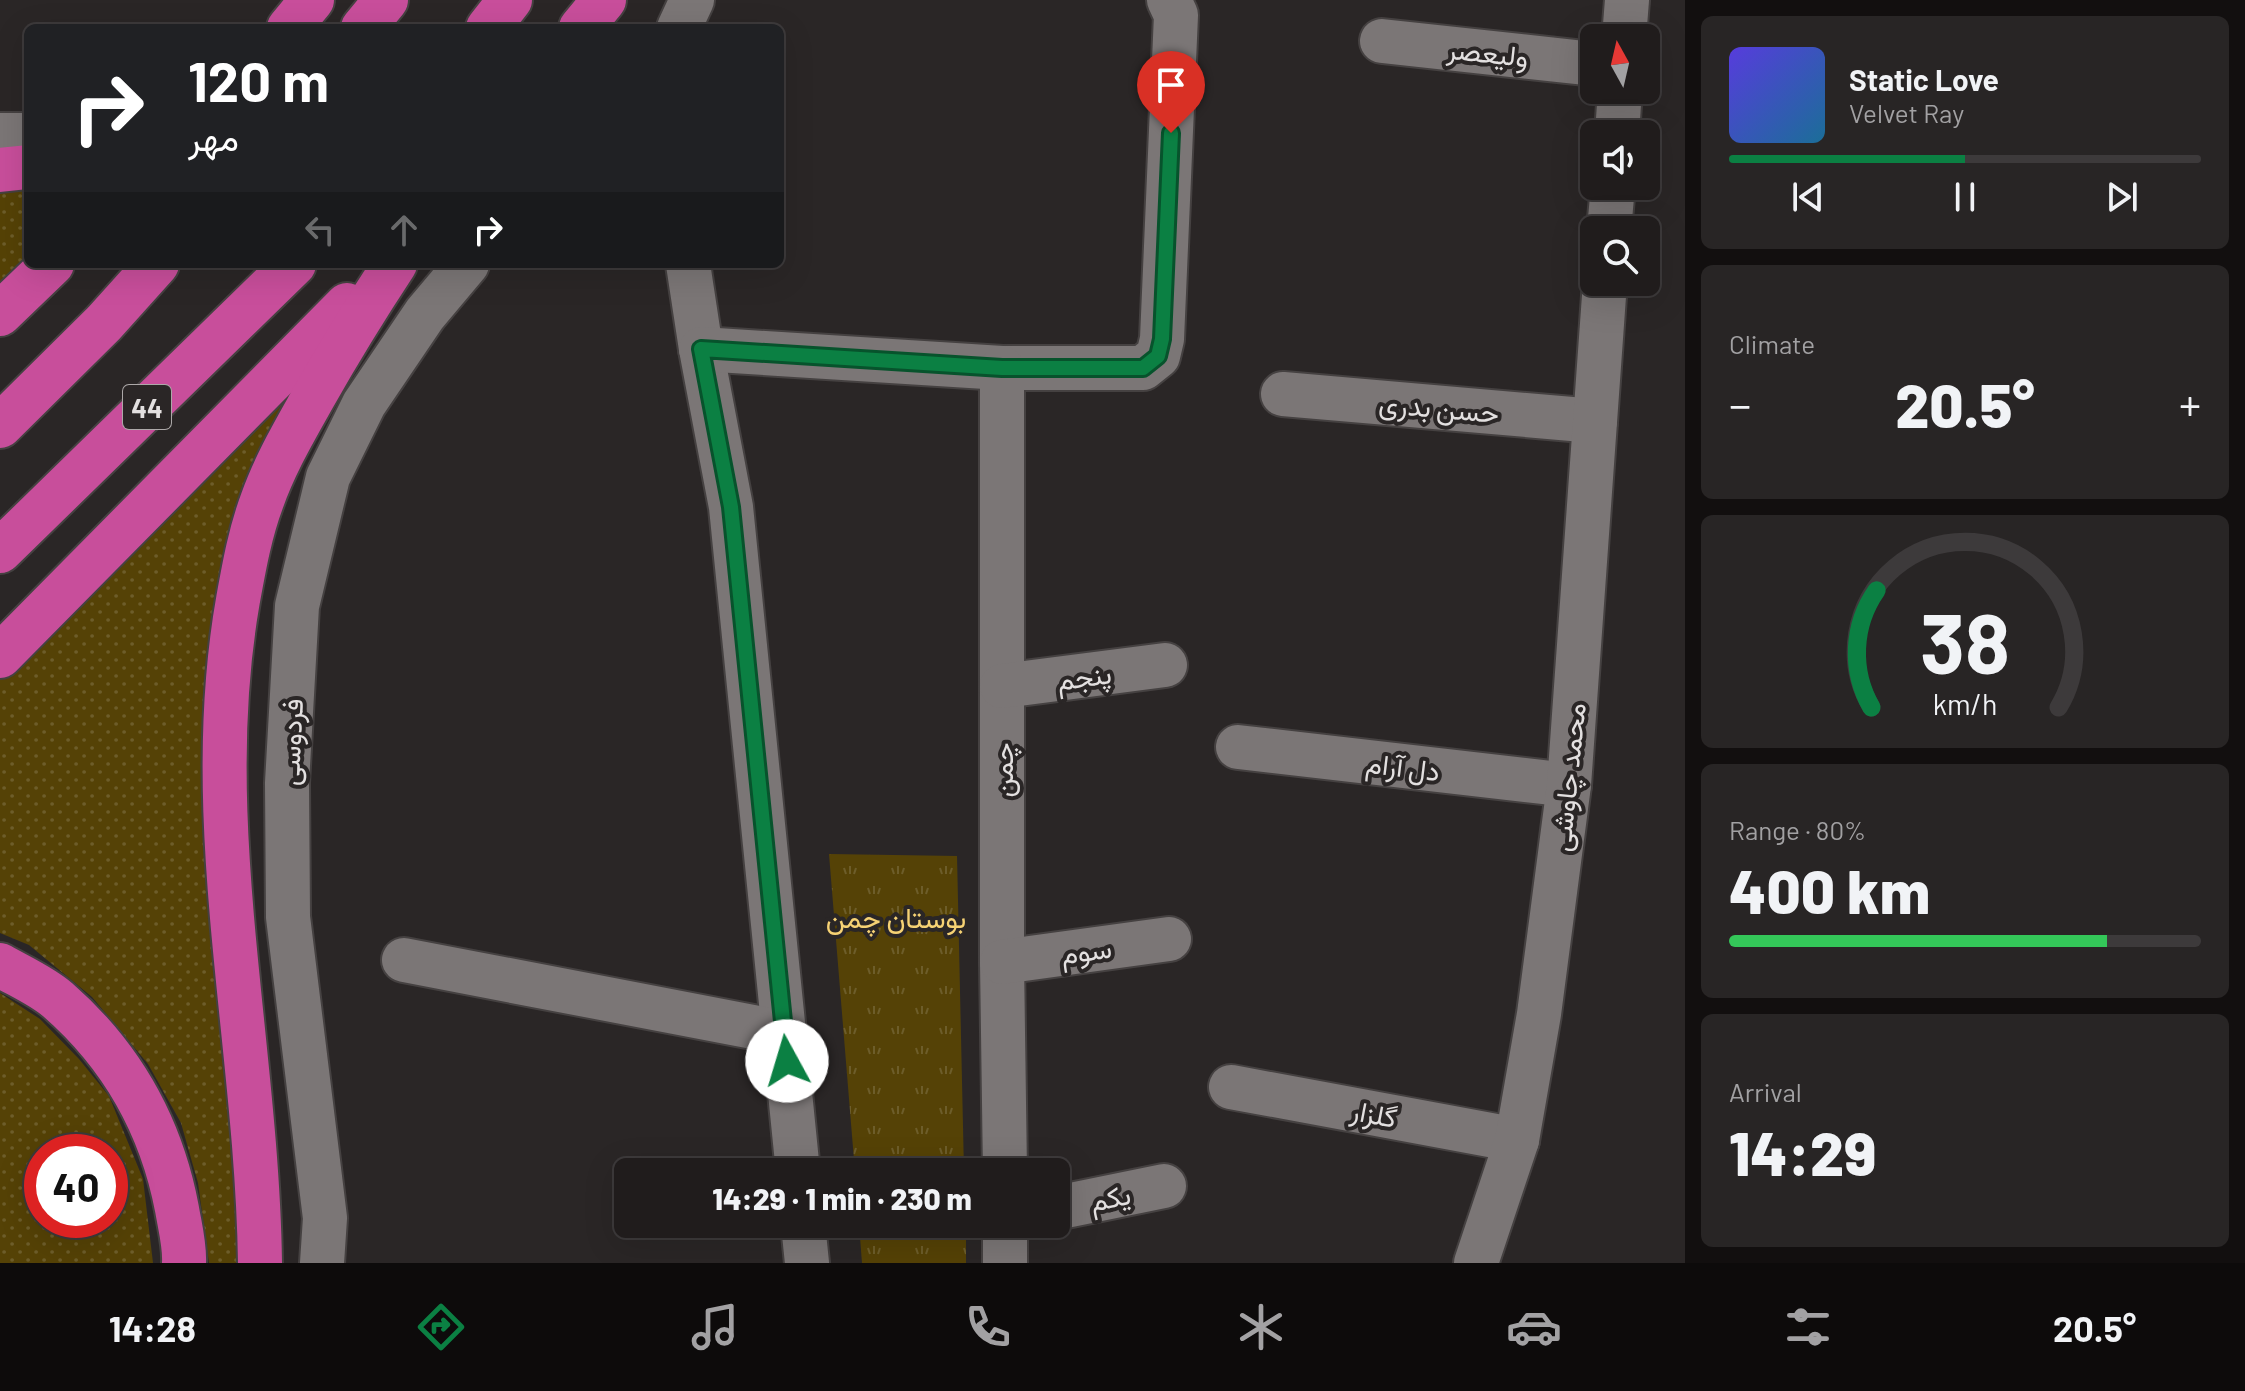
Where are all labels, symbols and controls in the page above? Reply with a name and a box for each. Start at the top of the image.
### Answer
north arrow [1580,24,1660,104]
map controls [1580,24,1660,296]
street label: ولیعصر [1444,31,1530,75]
text: 120 m [188,46,329,113]
pin [1137,51,1205,133]
icon: right [56,56,160,160]
text: Static Love [1849,61,1999,97]
icon: arrive [1149,63,1193,107]
text: Velvet Ray [1849,97,1964,128]
text: مهر [188,115,239,158]
button: sound [1580,120,1660,200]
icon: previous [1786,175,1830,219]
icon: pause [1943,175,1987,219]
icon: next [2100,175,2144,219]
icon: left [298,208,342,252]
icon: ahead [382,208,426,252]
icon: right [466,208,510,252]
button: search [1580,216,1660,296]
text: Climate [1729,328,1815,359]
text: 20.5° [1895,368,2035,440]
text: − [1729,377,1751,430]
text: + [2179,377,2201,430]
road number: 44 [123,385,171,429]
street label: حسن بدری [1377,385,1501,431]
text: 38 [1920,590,2010,690]
street label: پنجم [1054,655,1114,700]
text: km/h [1933,686,1997,721]
street label: فردوسی [271,697,311,787]
street label: محمد چاوشی [1542,701,1595,853]
street label: چمن [985,742,1022,798]
street label: دل‌ آرام [1364,745,1442,790]
text: Range · 80% [1729,814,1866,845]
text: 400 km [1729,854,1930,926]
park label: بوستان چمن [826,900,966,937]
street label: سوم [1058,930,1114,973]
position arrow [745,1019,829,1103]
text: Arrival [1729,1076,1802,1107]
street label: گلزار [1347,1092,1400,1136]
text: 14:29 [1729,1116,1876,1188]
speed limit sign: 40 [24,1134,128,1238]
street label: یکم [1087,1176,1134,1221]
text: 14:29 · 1 min · 230 m [712,1180,972,1216]
icon: directions [413,1299,469,1355]
icon: music [687,1299,743,1355]
icon: phone [960,1299,1016,1355]
icon: climate [1233,1299,1289,1355]
icon: car [1506,1299,1562,1355]
icon: filters [1780,1299,1836,1355]
text: 14:28 [109,1306,196,1349]
text: 20.5° [2053,1306,2136,1349]

